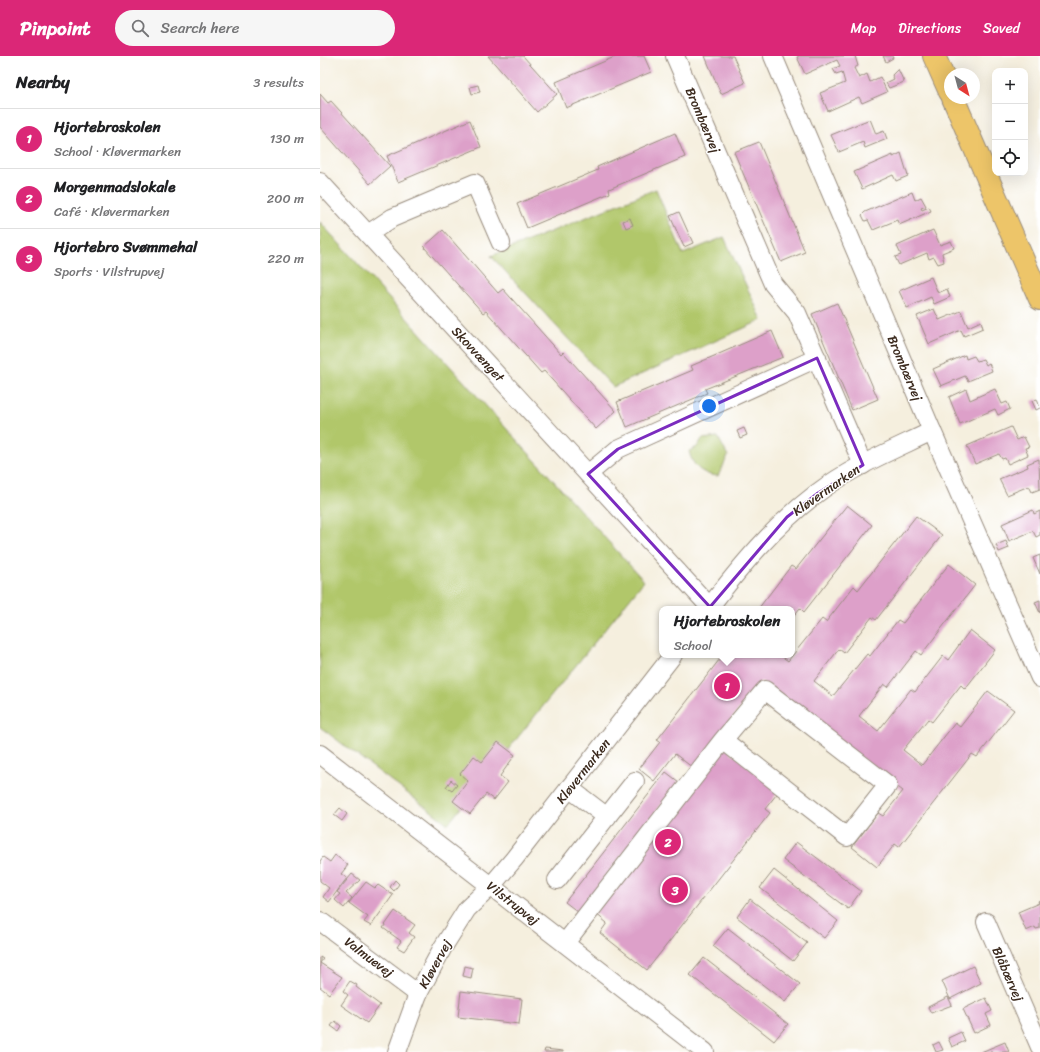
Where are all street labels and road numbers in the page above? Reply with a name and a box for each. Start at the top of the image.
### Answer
street label: Brombærvej [679,83,728,158]
street label: Skovvænget [446,321,511,388]
street label: Brombærvej [881,331,930,406]
street label: Kløvermarken [787,458,865,522]
street label: Kløvermarken [550,733,616,809]
street label: Vilstrupvej [482,875,545,932]
street label: Valmuevej [339,931,399,984]
street label: Kløvervej [412,934,458,993]
street label: Blåbærvej [986,943,1031,1006]

